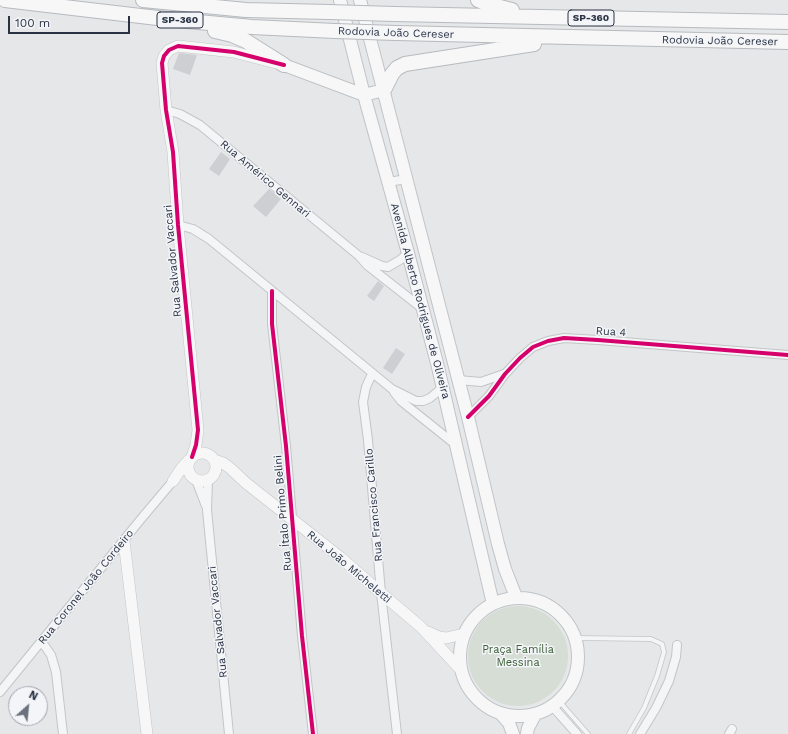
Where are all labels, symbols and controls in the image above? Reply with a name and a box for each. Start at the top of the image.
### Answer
scale bar [10,8,132,34]
road number: SP-360 [568,10,614,26]
road number: SP-360 [157,12,203,28]
text: 100 m [15,16,50,30]
street label: Rodovia João Cereser [338,24,454,42]
street label: Rodovia João Cereser [662,33,778,49]
street label: Rua Américo Gennari [217,137,313,221]
street label: Avenida Alberto Rodrigues de Oliveira [387,202,453,400]
street label: Rua Salvador Vaccari [162,204,184,318]
street label: Rua 4 [595,324,627,340]
street label: Rua Francisco Carillo [362,448,386,562]
street label: Rua Ítalo Primo Belini [271,455,295,571]
street label: Rua Coronel João Cordeiro [36,527,136,647]
street label: Rua João Micheletti [304,528,394,606]
street label: Rua Salvador Vaccari [206,565,230,679]
park label: Praça Família Messina [482,643,554,669]
north arrow [8,686,48,726]
text: N [27,688,40,703]

